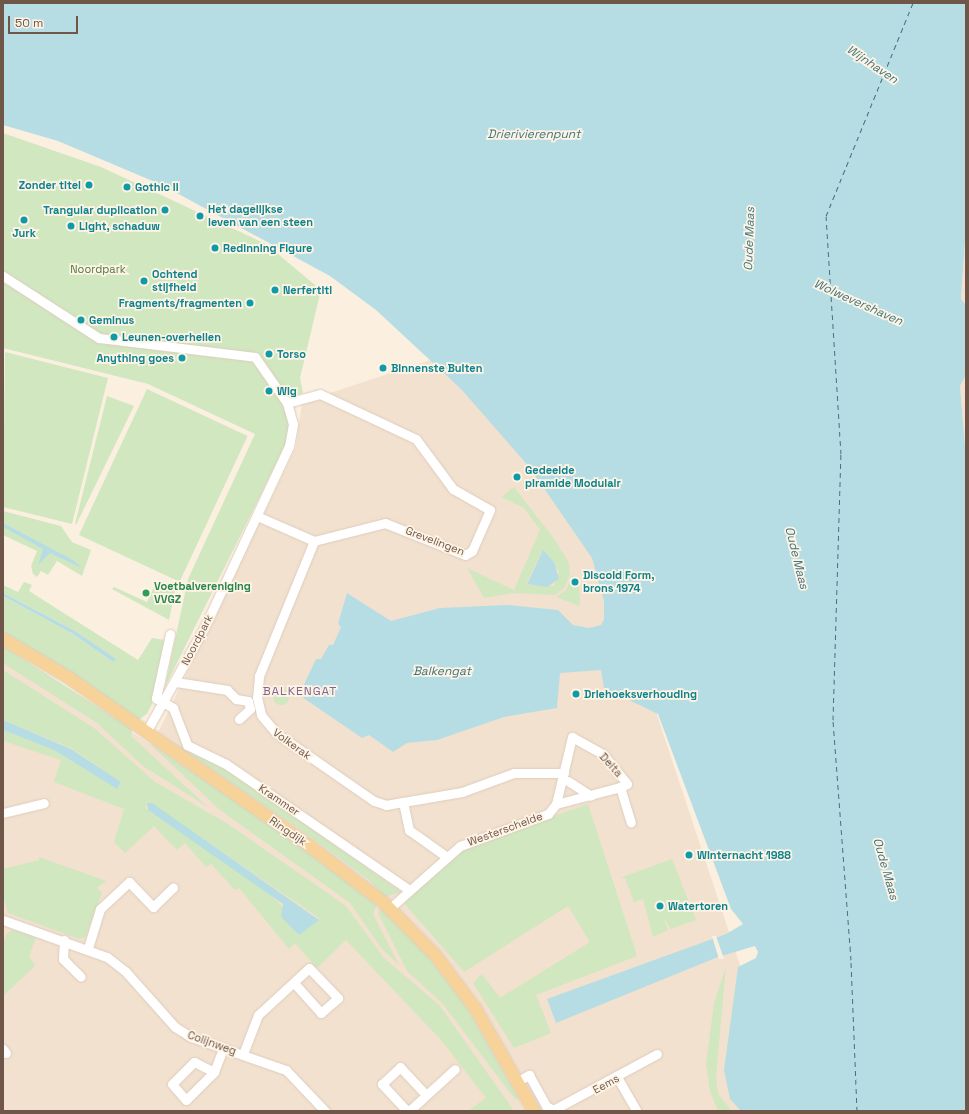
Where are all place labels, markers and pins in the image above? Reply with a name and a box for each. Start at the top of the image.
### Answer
place label: Zonder titel [19,178,81,192]
marker: Zonder titel [84,180,94,190]
place label: Gothic II [135,180,179,194]
marker: Gothic II [122,182,132,192]
place label: Trangular duplication [43,203,157,217]
place label: Het dagelijkse leven van een steen [208,203,313,229]
marker: Trangular duplication [160,205,170,215]
marker: Het dagelijkse leven van een steen [195,211,205,221]
marker: Jurk [19,215,29,225]
place label: Light, schaduw [79,219,160,233]
marker: Light, schaduw [66,221,76,231]
place label: Jurk [12,226,36,240]
place label: Redinning Figure [223,241,312,255]
marker: Redinning Figure [210,243,220,253]
place label: Ochtend stijfheid [152,268,197,294]
marker: Ochtend stijfheid [139,276,149,286]
place label: Nerfertiti [283,283,332,297]
marker: Nerfertiti [270,285,280,295]
place label: Fragments/fragmenten [119,296,242,310]
marker: Fragments/fragmenten [245,298,255,308]
place label: Geminus [89,313,134,327]
marker: Geminus [76,315,86,325]
place label: Leunen-overhellen [122,330,221,344]
marker: Leunen-overhellen [109,332,119,342]
place label: Torso [277,347,306,361]
marker: Torso [264,349,274,359]
place label: Anything goes [96,351,174,365]
marker: Anything goes [177,353,187,363]
place label: Binnenste Buiten [391,361,482,375]
marker: Binnenste Buiten [378,363,388,373]
place label: Wig [277,384,297,398]
marker: Wig [264,386,274,396]
place label: Gedeelde piramide Modulair [525,464,621,490]
marker: Gedeelde piramide Modulair [512,472,522,482]
place label: Discoid Form, brons 1974 [583,569,654,595]
marker: Discoid Form, brons 1974 [570,577,580,587]
place label: Voetbalvereniging VVGZ [154,580,251,606]
marker: Voetbalvereniging VVGZ [141,588,151,598]
place label: Driehoeksverhouding [584,687,697,701]
marker: Driehoeksverhouding [571,689,581,699]
place label: Winternacht 1988 [697,848,791,862]
marker: Winternacht 1988 [684,850,694,860]
place label: Watertoren [668,899,728,913]
marker: Watertoren [655,901,665,911]

